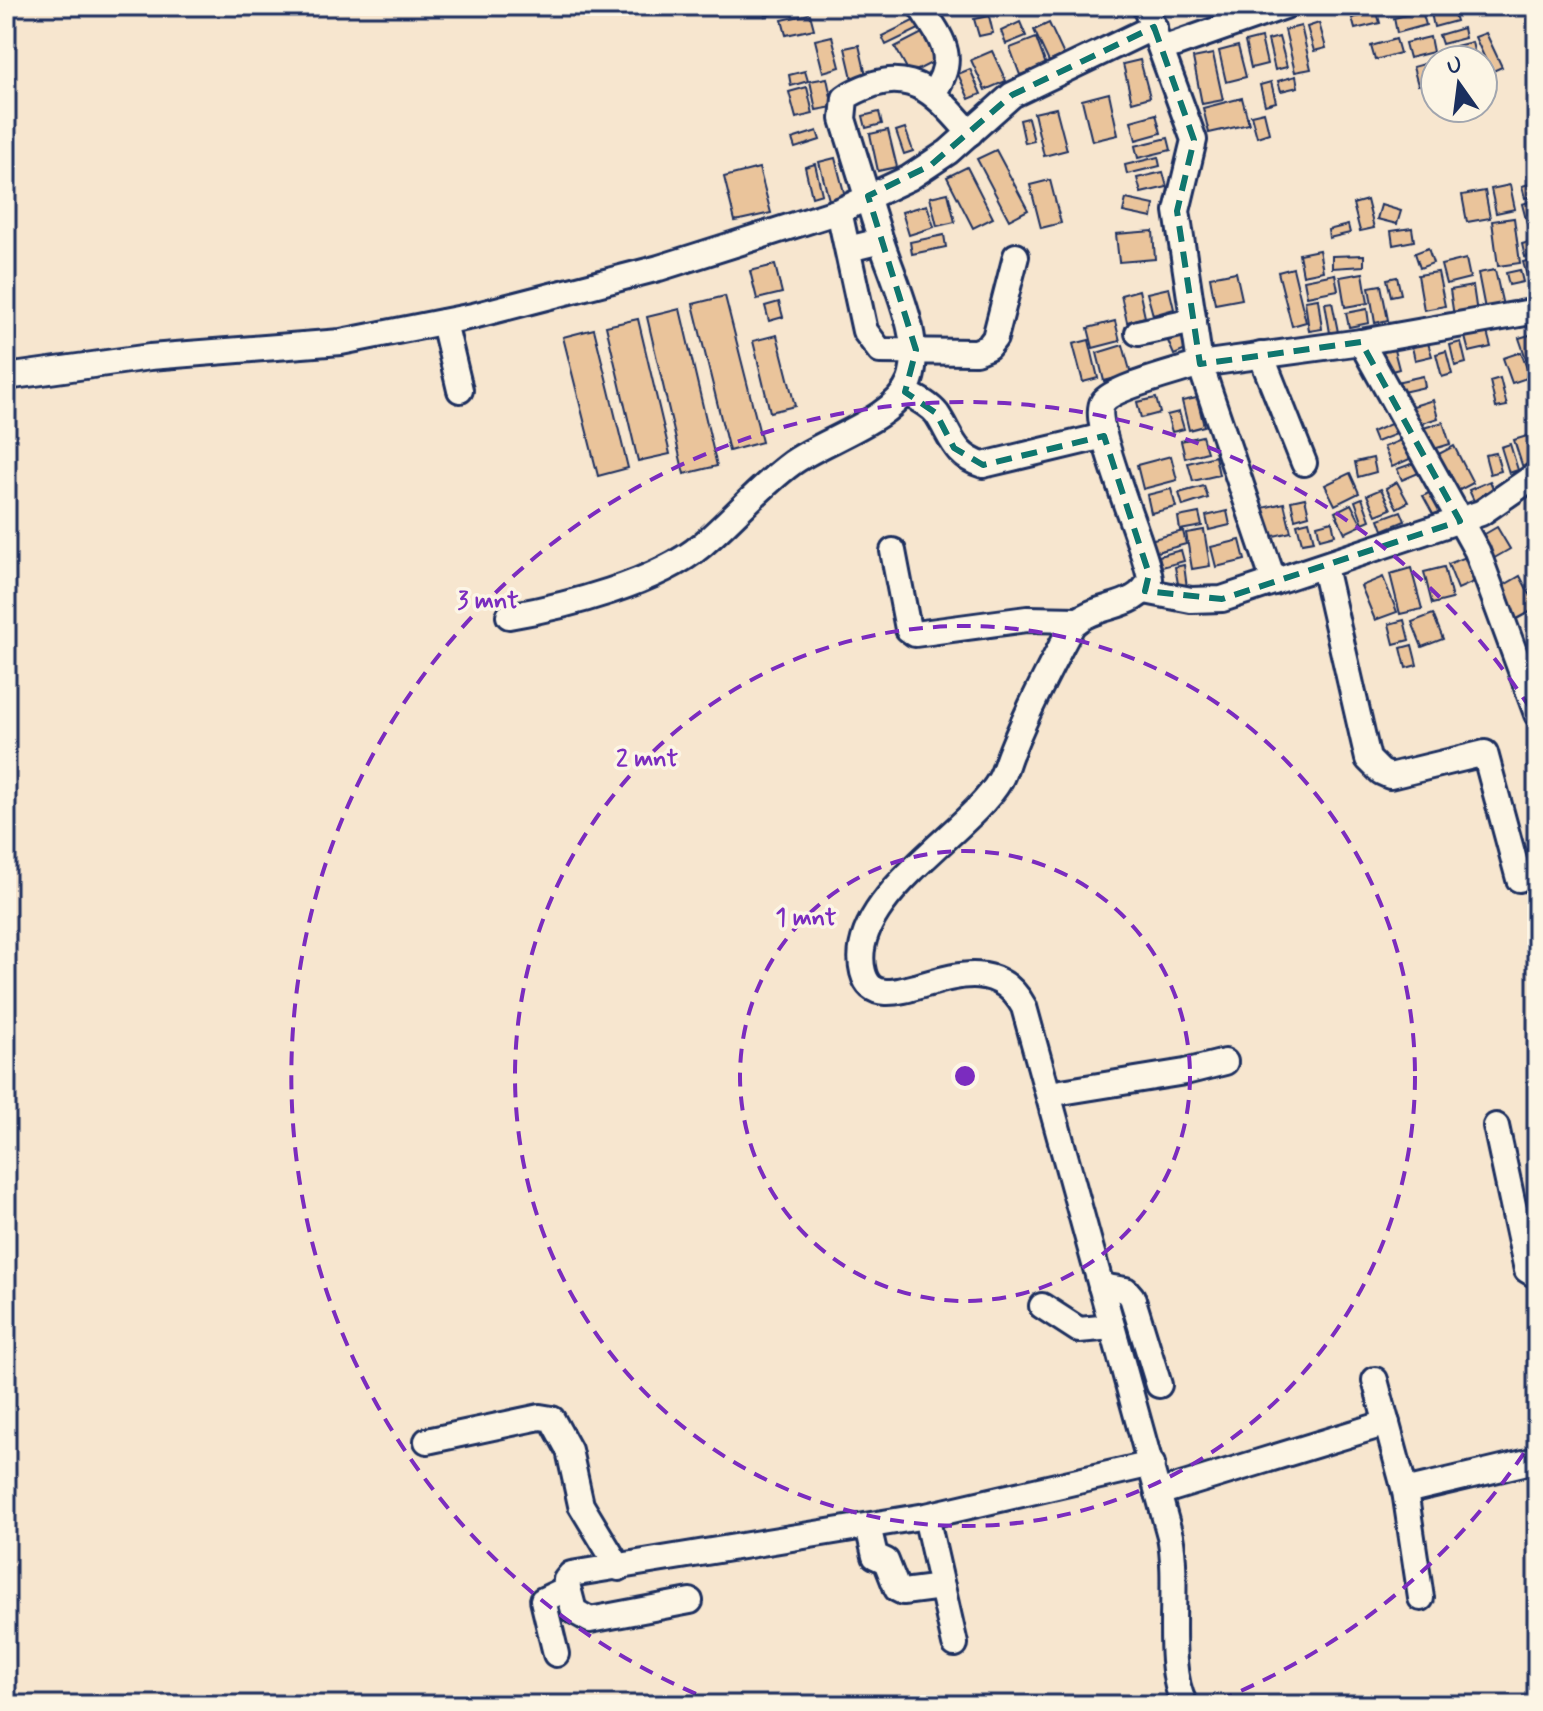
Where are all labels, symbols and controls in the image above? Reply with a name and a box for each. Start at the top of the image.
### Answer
north arrow [1419,44,1499,124]
text: U [1444,51,1465,82]
text: 3 mnt [457,586,519,617]
text: 2 mnt [616,744,679,775]
text: 1 mnt [776,903,837,934]
centre of rings [951,1062,979,1090]

